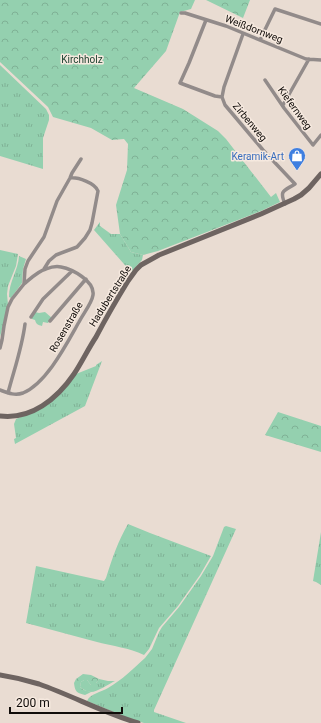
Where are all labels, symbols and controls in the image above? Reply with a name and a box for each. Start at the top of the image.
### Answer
street label: Weißdornweg [224,13,284,45]
park label: Kirchholz [61,54,103,65]
street label: Kiefernweg [276,85,314,131]
street label: Zirbenweg [231,101,269,143]
shop icon: Keramik-Art [287,146,307,171]
place label: Keramik-Art [231,151,284,162]
street label: Hadubertstraße [87,263,133,329]
street label: Rosenstraße [47,300,85,354]
scale bar [10,689,122,715]
text: 200 m [16,696,50,710]

